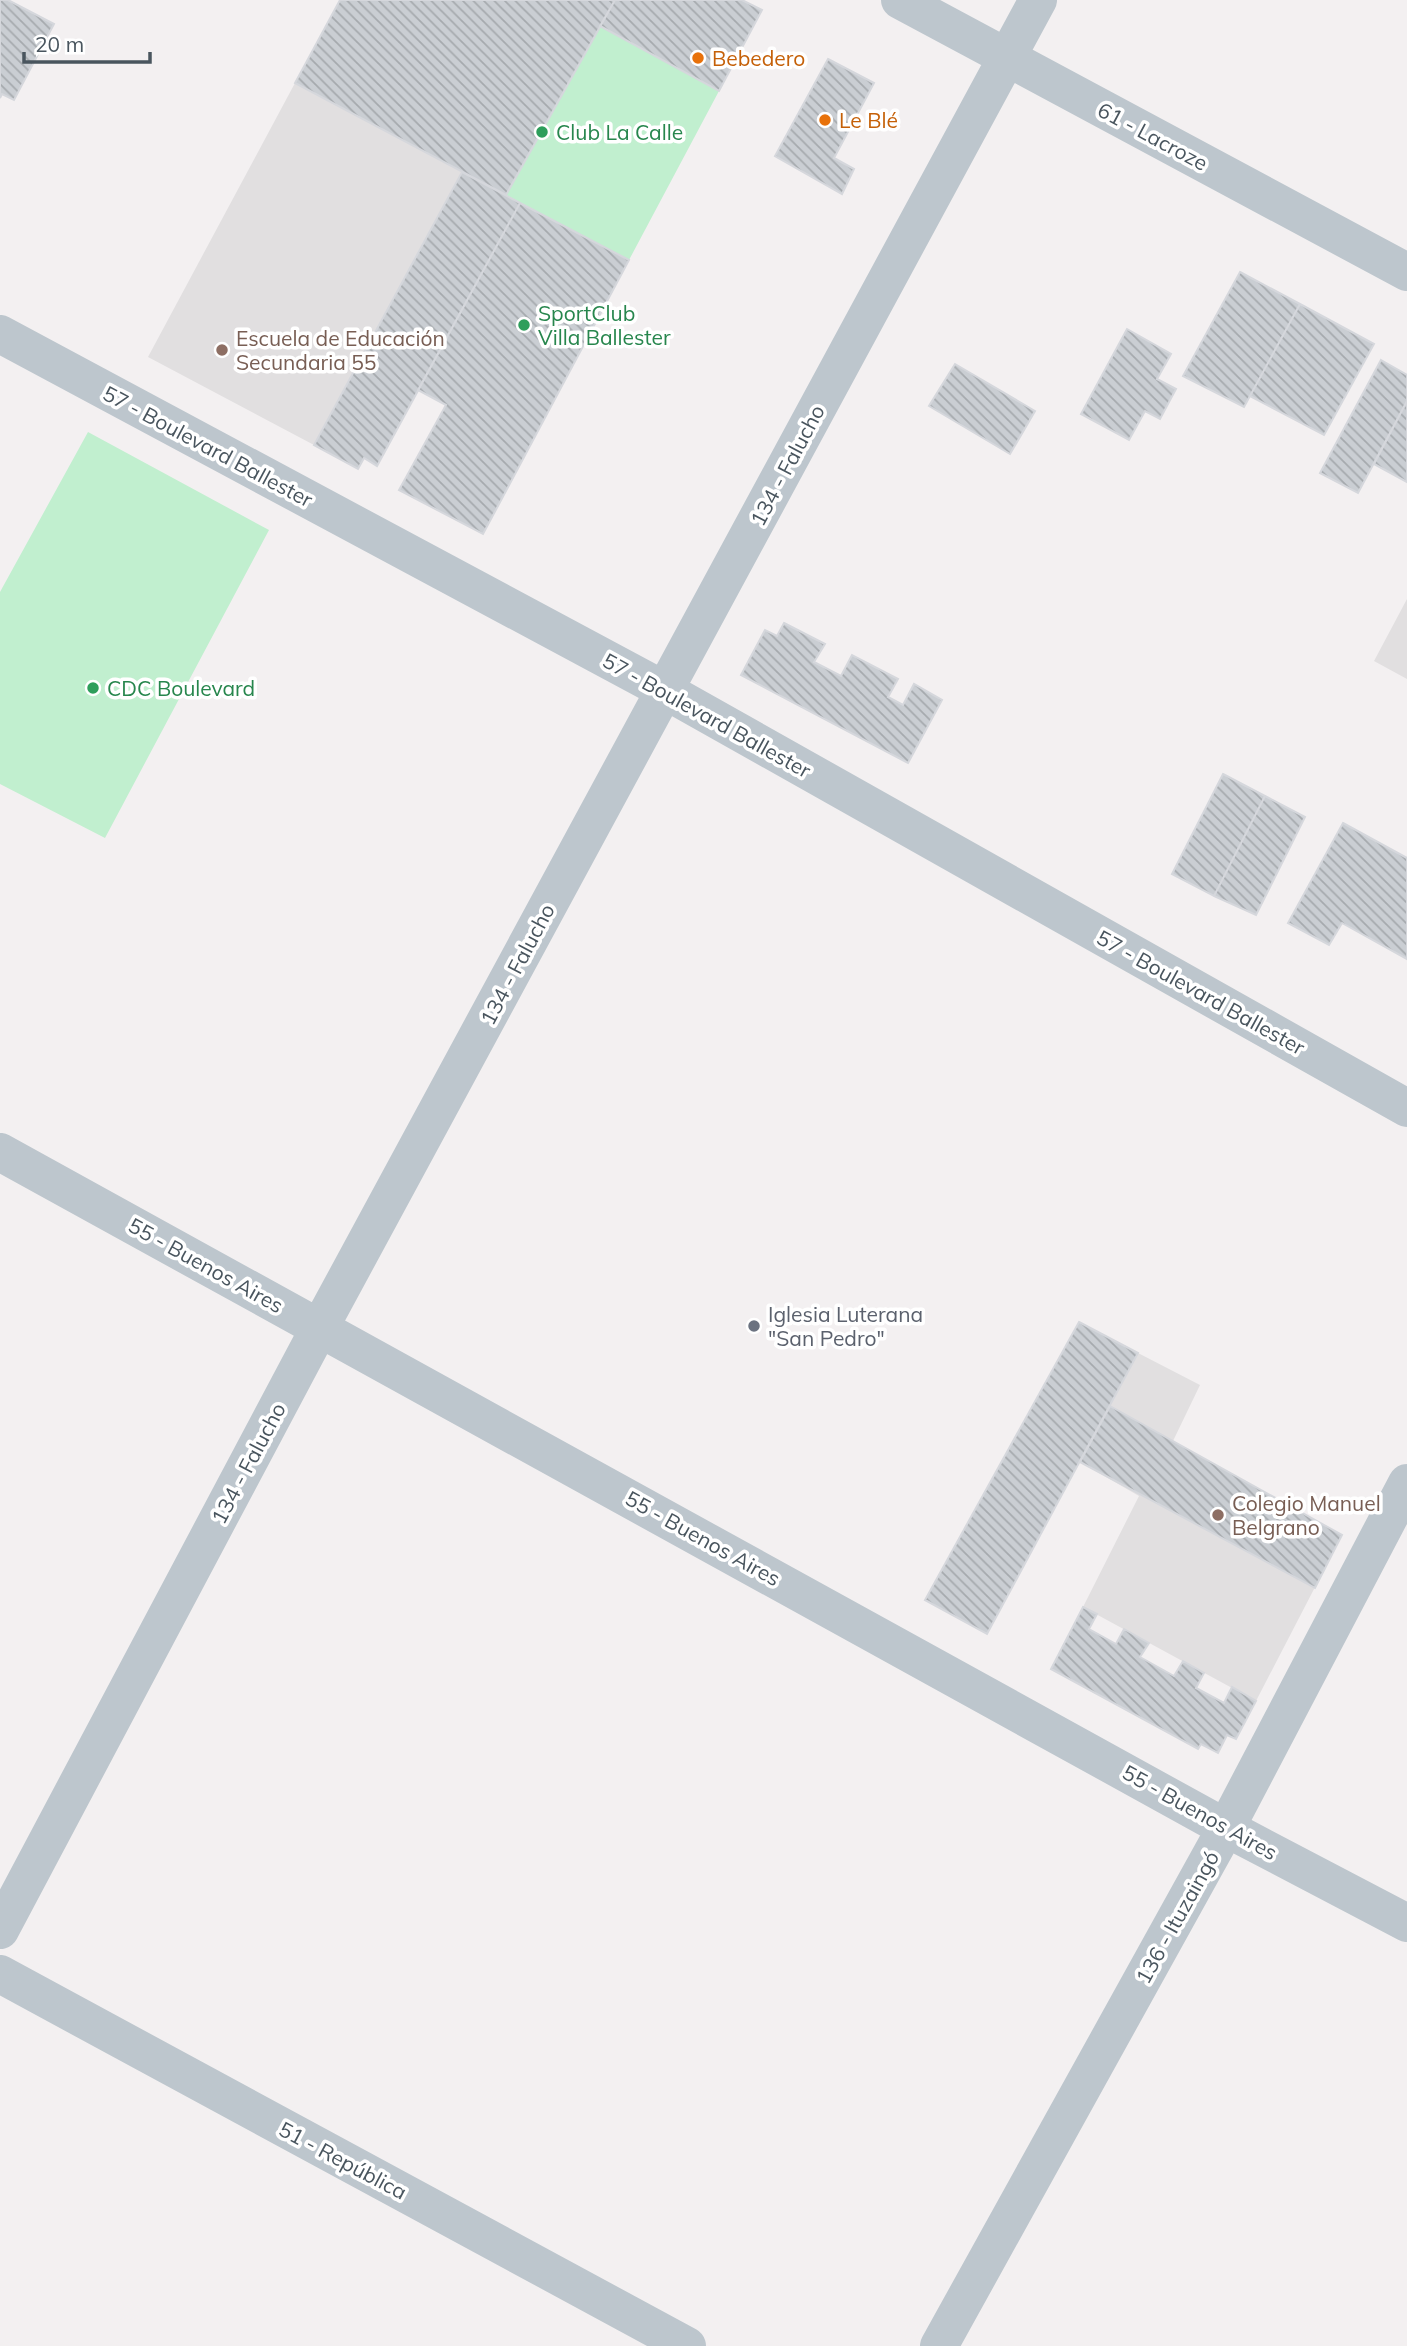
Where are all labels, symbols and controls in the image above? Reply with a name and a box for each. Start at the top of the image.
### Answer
scale bar [24,21,150,65]
text: 20 m [35,31,84,57]
place label: Bebedero [712,45,805,71]
marker: Bebedero [690,50,706,66]
street label: 61 - Lacroze [1093,96,1213,176]
place label: Le Blé [839,107,898,133]
marker: Le Blé [817,112,833,128]
place label: Club La Calle [556,119,683,145]
marker: Club La Calle [534,124,550,140]
place label: SportClub Villa Ballester [538,300,671,350]
marker: SportClub Villa Ballester [516,317,532,333]
place label: Escuela de Educación Secundaria 55 [236,325,445,375]
marker: Escuela de Educación Secundaria 55 [214,342,230,358]
street label: 57 - Boulevard Ballester [99,380,318,513]
street label: 134 - Falucho [744,400,830,530]
street label: 57 - Boulevard Ballester [598,647,816,783]
place label: CDC Boulevard [107,675,255,701]
marker: CDC Boulevard [85,680,101,696]
street label: 134 - Falucho [474,899,560,1029]
street label: 57 - Boulevard Ballester [1092,924,1310,1060]
street label: 55 - Buenos Aires [124,1212,288,1318]
place label: Iglesia Luterana "San Pedro" [768,1301,923,1351]
marker: Iglesia Luterana "San Pedro" [746,1318,762,1334]
street label: 134 - Falucho [205,1398,291,1528]
street label: 55 - Buenos Aires [621,1485,785,1591]
place label: Colegio Manuel Belgrano [1232,1490,1381,1540]
marker: Colegio Manuel Belgrano [1210,1507,1226,1523]
street label: 55 - Buenos Aires [1118,1759,1282,1865]
street label: 136 - Ituzaingó [1130,1846,1224,1988]
street label: 51 - República [275,2115,411,2205]

